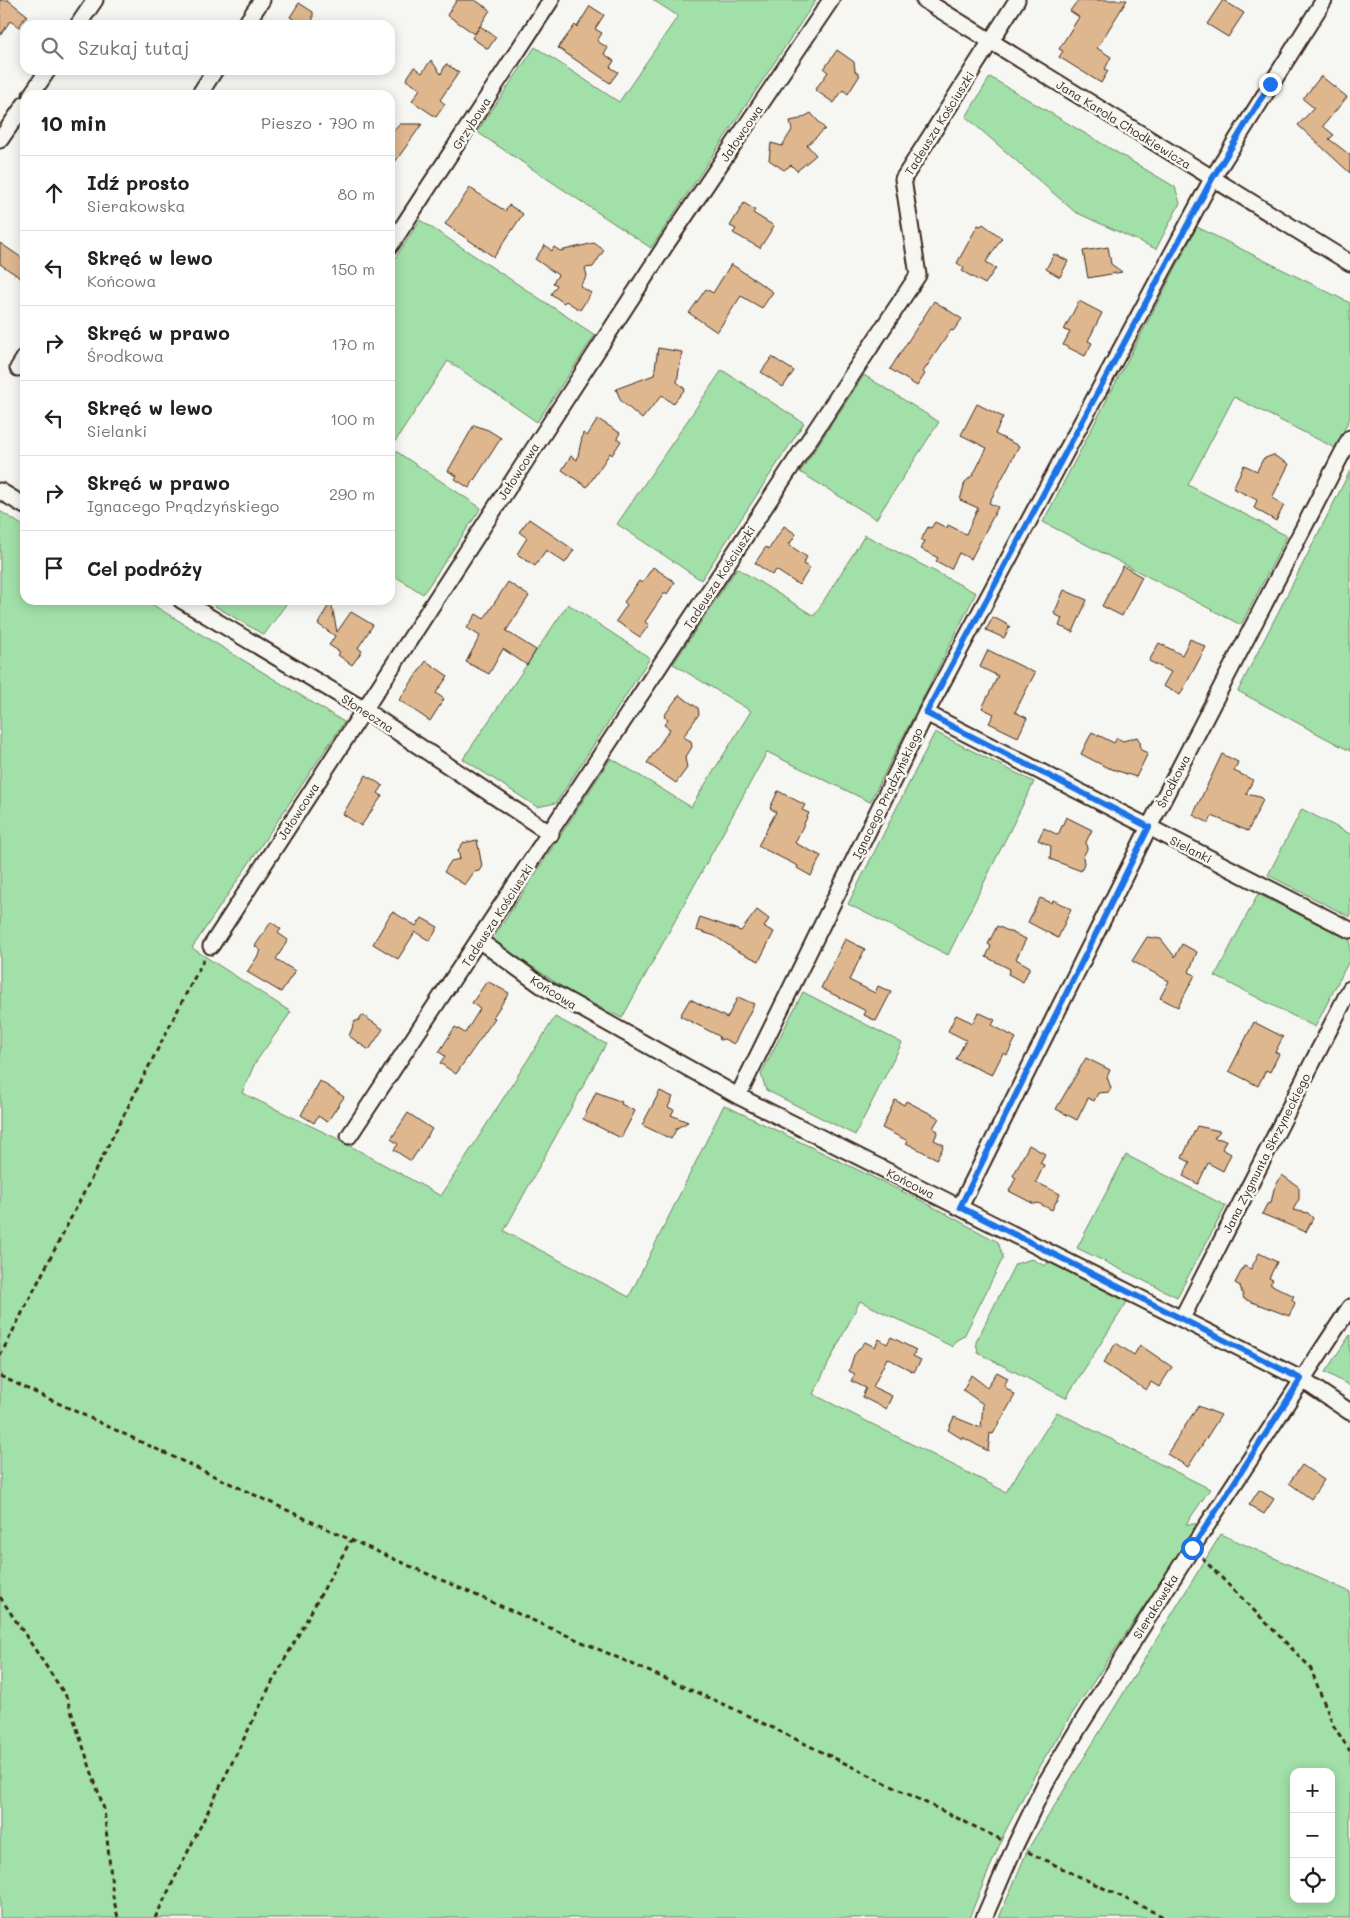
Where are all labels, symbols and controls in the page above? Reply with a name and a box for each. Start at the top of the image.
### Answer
search box [20,20,395,75]
icon: search [38,34,66,62]
text: Szukaj tutaj [78,35,189,60]
street label: Tadeusza Kościuszki [901,68,977,178]
route end [1259,73,1282,96]
street label: Jana Karola Chodkiewicza [1054,76,1194,172]
street label: Grzybowa [448,94,494,152]
street label: Jałowcowa [716,102,766,164]
text: 10 min [40,109,106,136]
text: Pieszo · 790 m [261,112,375,133]
text: Idź prosto [87,170,189,195]
icon: ahead [40,179,68,207]
text: 80 m [338,183,375,204]
text: Sierakowska [87,195,185,216]
text: Skręć w lewo [87,245,213,270]
icon: left [40,254,68,282]
text: 150 m [331,258,375,279]
text: Końcowa [87,270,156,291]
text: Skręć w prawo [87,320,230,345]
icon: right [40,329,68,357]
text: 170 m [331,333,375,354]
text: Środkowa [87,345,164,366]
text: Skręć w lewo [87,395,213,420]
icon: left [40,404,68,432]
text: 100 m [330,408,375,429]
text: Sielanki [87,420,147,441]
street label: Jałowcowa [494,439,542,503]
text: Skręć w prawo [87,470,230,495]
icon: right [40,479,68,507]
text: 290 m [329,483,375,504]
text: Ignacego Prądzyńskiego [87,495,279,516]
street label: Tadeusza Kościuszki [680,522,758,632]
icon: arrive [40,554,68,582]
text: Cel podróży [87,556,202,581]
street label: Słoneczna [339,690,397,736]
street label: Ignacego Prądzyńskiego [848,725,926,861]
street label: Środkowa [1153,752,1193,810]
street label: Jałowcowa [274,779,322,843]
street label: Sielanki [1167,832,1215,866]
street label: Tadeusza Kościuszki [458,860,536,970]
street label: Końcowa [528,971,580,1013]
street label: Jana Zygmunta Skrzyneckiego [1219,1070,1313,1236]
street label: Końcowa [884,1164,938,1202]
route start [1181,1537,1204,1560]
street label: Sierakowska [1129,1570,1181,1642]
map controls [1290,1768,1335,1903]
button: + [1290,1768,1335,1813]
button: − [1290,1813,1335,1858]
button: locate [1290,1858,1335,1903]

